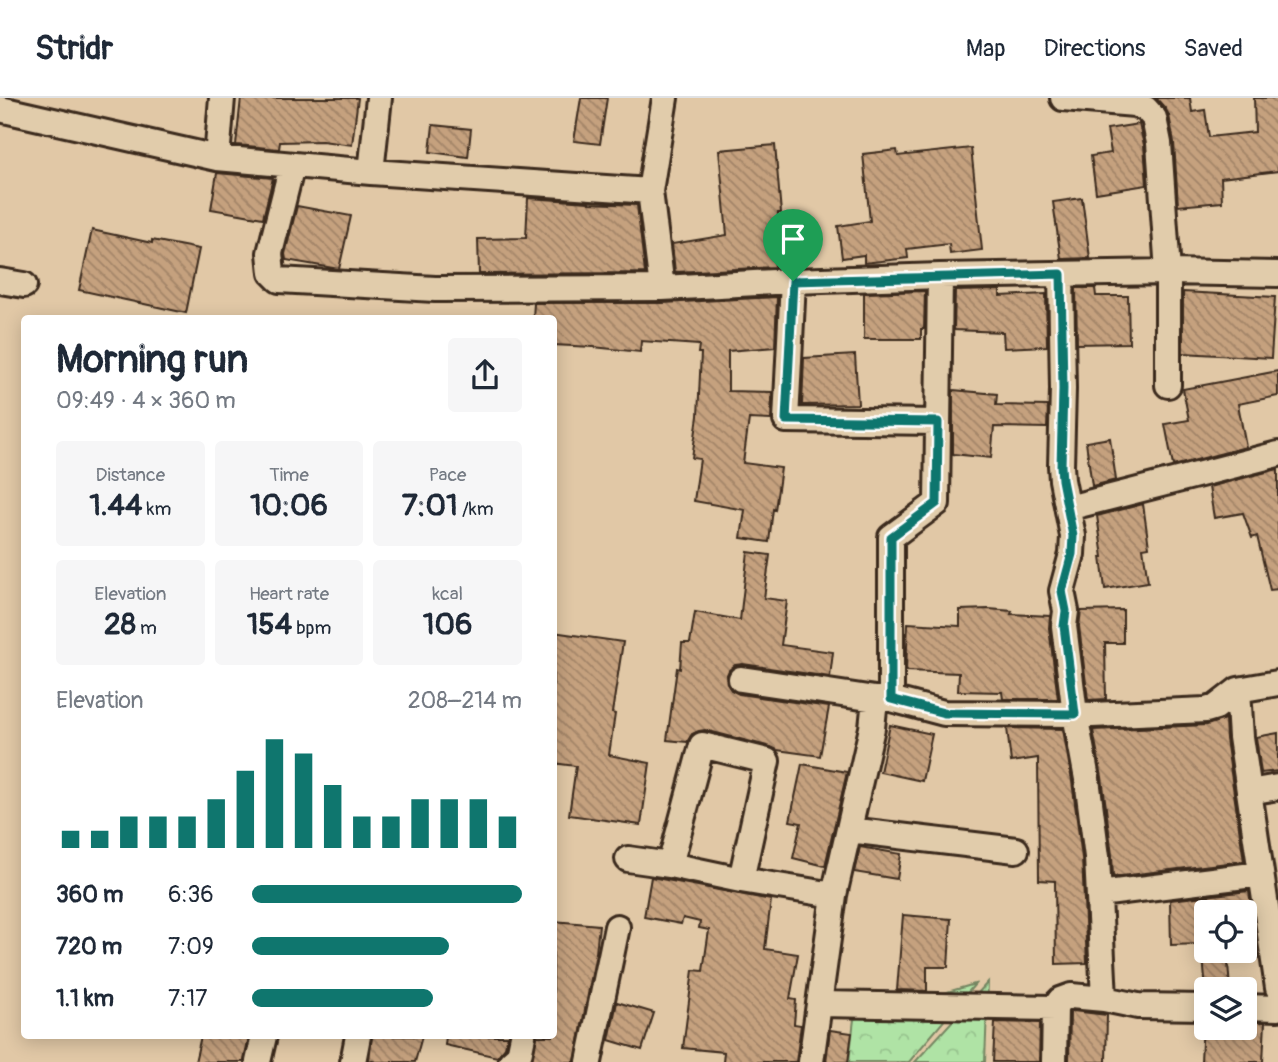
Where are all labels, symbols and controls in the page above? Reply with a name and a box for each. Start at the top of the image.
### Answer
text: Stridr [35,28,113,69]
text: Map [966,34,1006,63]
text: Directions [1044,34,1145,63]
text: Saved [1183,34,1243,63]
pin [763,209,823,281]
icon: arrive [774,220,812,258]
text: Morning run [56,336,248,384]
button: share [448,338,522,412]
text: 09:49 · 4 × 360 m [56,386,236,415]
text: Distance [96,463,165,487]
text: Time [269,463,309,487]
text: Pace [429,463,466,487]
text: 1.44 [89,487,142,524]
text: 10:06 [250,487,328,524]
text: 7:01 [402,487,458,524]
text: km [142,497,171,521]
text: /km [458,497,494,521]
text: Elevation [94,582,167,606]
text: Heart rate [249,582,329,606]
text: kcal [432,582,463,606]
text: 28 [104,606,136,643]
text: 154 [247,606,292,643]
text: 106 [423,606,473,643]
text: m [136,616,157,640]
text: bpm [292,616,331,640]
text: Elevation [56,686,144,715]
text: 208–214 m [408,686,522,715]
text: 360 m [56,880,123,909]
text: 6:36 [168,880,214,909]
map controls [1194,900,1257,1040]
button: locate [1194,900,1257,963]
text: 720 m [56,932,122,961]
text: 7:09 [168,932,214,961]
button: layers [1194,977,1257,1040]
text: 1.1 km [56,984,114,1013]
text: 7:17 [168,984,207,1013]

